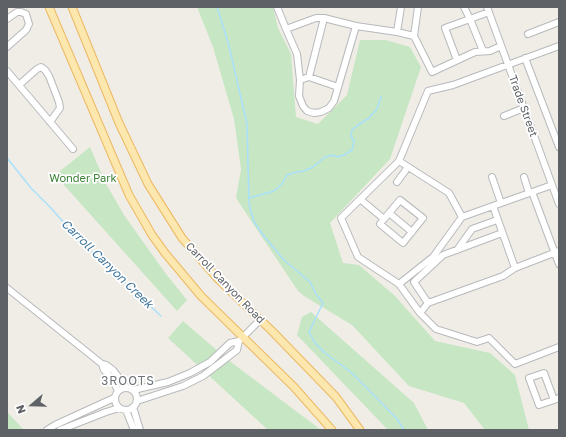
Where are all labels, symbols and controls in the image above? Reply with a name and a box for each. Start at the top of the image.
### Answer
street label: Trade Street [506,73,540,139]
park label: Wonder Park [49,172,117,186]
water label: Carroll Canyon Creek [58,217,156,311]
street label: Carroll Canyon Road [183,240,267,326]
district label: 3ROOTS [101,374,155,388]
north arrow [12,385,52,425]
text: N [13,403,28,415]

